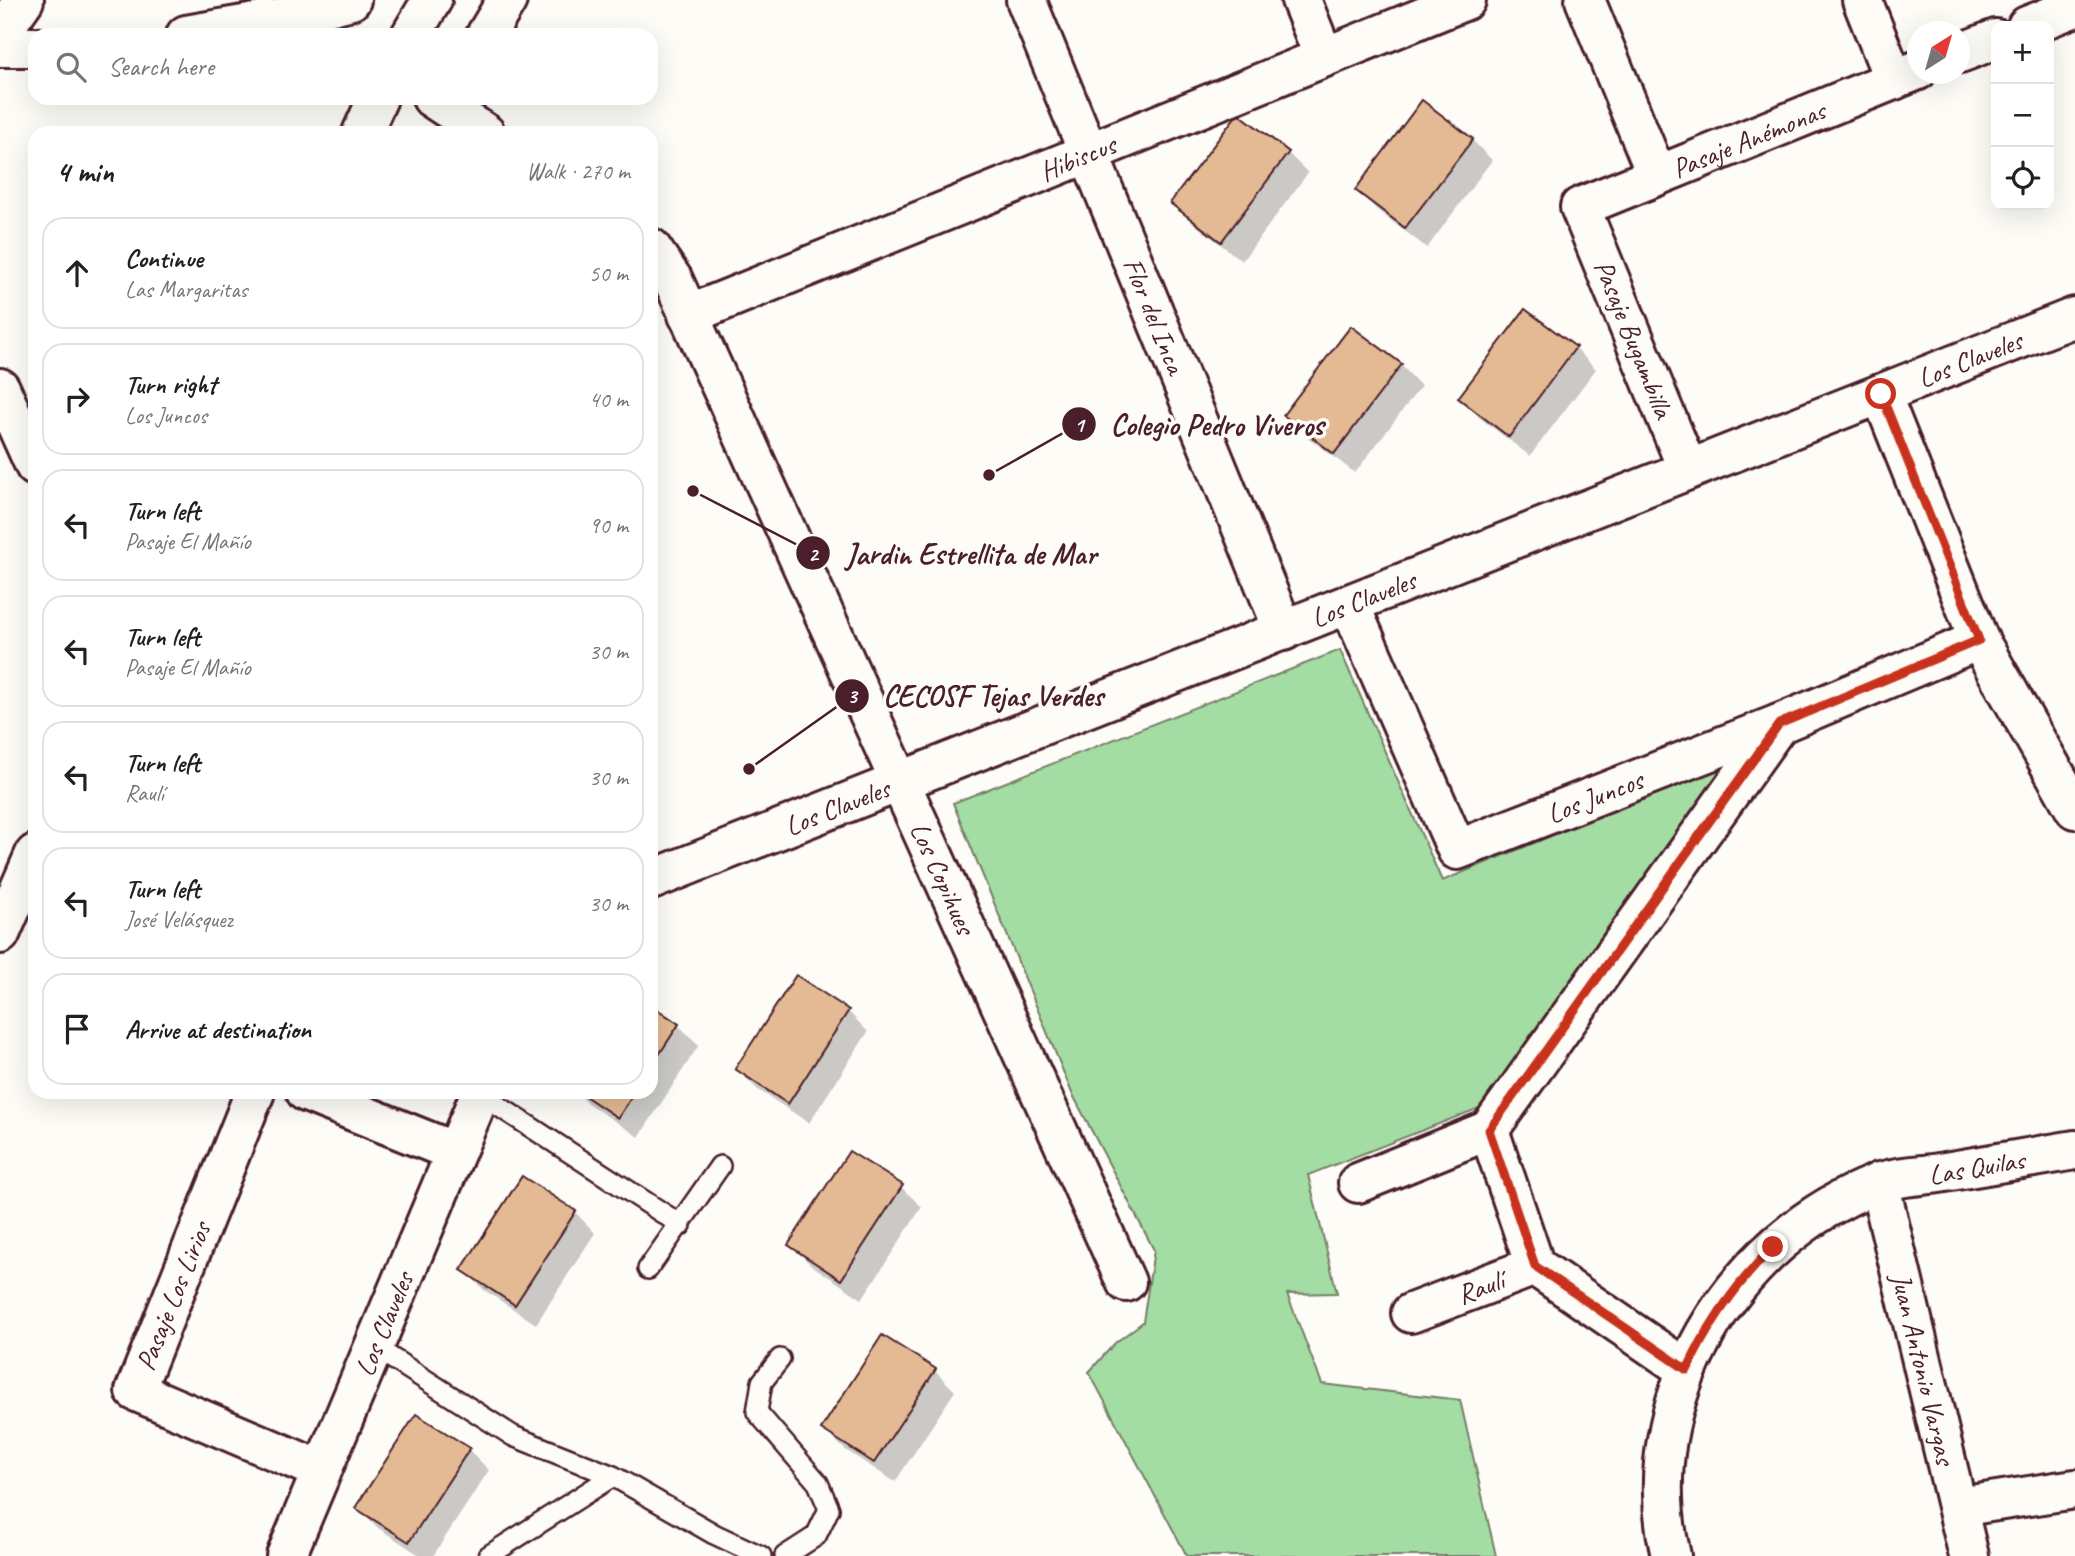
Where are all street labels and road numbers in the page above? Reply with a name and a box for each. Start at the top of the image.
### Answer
street label: Pasaje Anémonas [1667,91,1832,185]
street label: Hibiscus [1034,125,1123,188]
street label: Flor del Inca [1116,252,1195,381]
street label: Pasaje Bugambilla [1586,255,1682,425]
street label: Los Claveles [1912,321,2029,395]
street label: Los Claveles [1306,561,1423,635]
street label: Los Juncos [1542,761,1650,831]
street label: Los Claveles [780,769,897,843]
street label: Los Copihues [903,816,985,942]
street label: Las Quilas [1927,1141,2029,1192]
street label: Pasaje Los Lirios [127,1215,219,1375]
street label: Raulí [1452,1260,1514,1312]
street label: Los Claveles [346,1264,422,1381]
street label: Juan Antonio Vargas [1884,1268,1964,1470]

